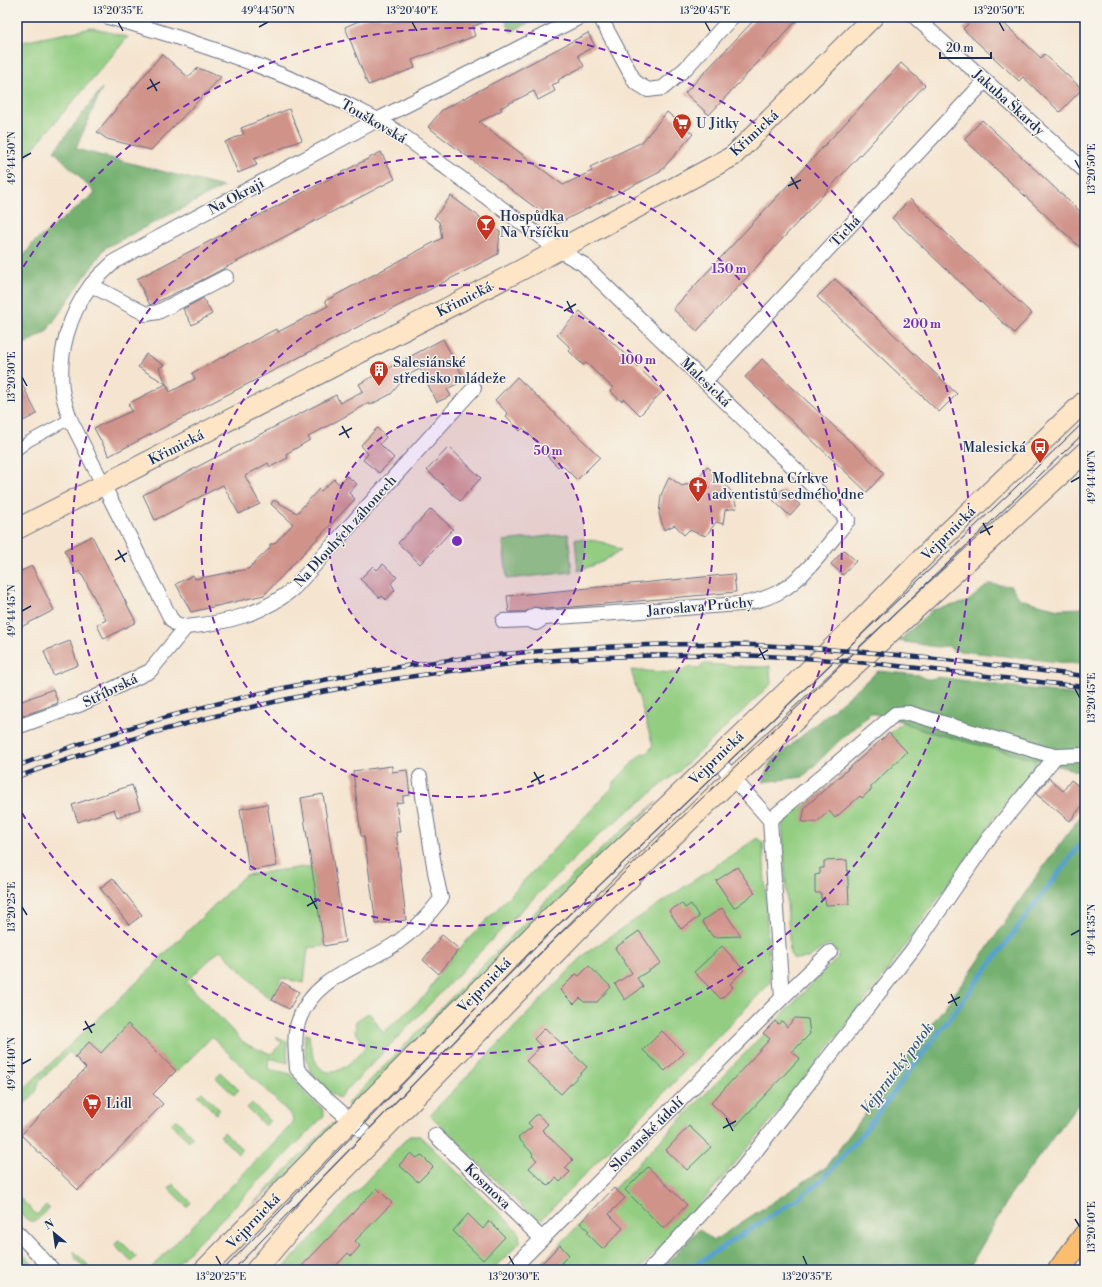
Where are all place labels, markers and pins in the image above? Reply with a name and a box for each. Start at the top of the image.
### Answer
supermarket icon: U Jitky [671,112,693,140]
place label: U Jitky [696,115,739,133]
place label: Hospůdka Na Vršíčku [500,208,569,242]
bar icon: Hospůdka Na Vršíčku [475,213,497,241]
place label: Salesiánské středisko mládeže [393,354,506,388]
building icon: Salesiánské středisko mládeže [368,359,390,387]
bus stop icon: Malesická [1029,436,1051,464]
place label: Malesická [963,439,1027,457]
place label: Modlitebna Církve adventistů sedmého dne [712,470,864,504]
church icon: Modlitebna Církve adventistů sedmého dne [687,475,709,503]
centre of rings [450,534,464,548]
supermarket icon: Lidl [81,1092,103,1120]
place label: Lidl [106,1095,132,1113]

